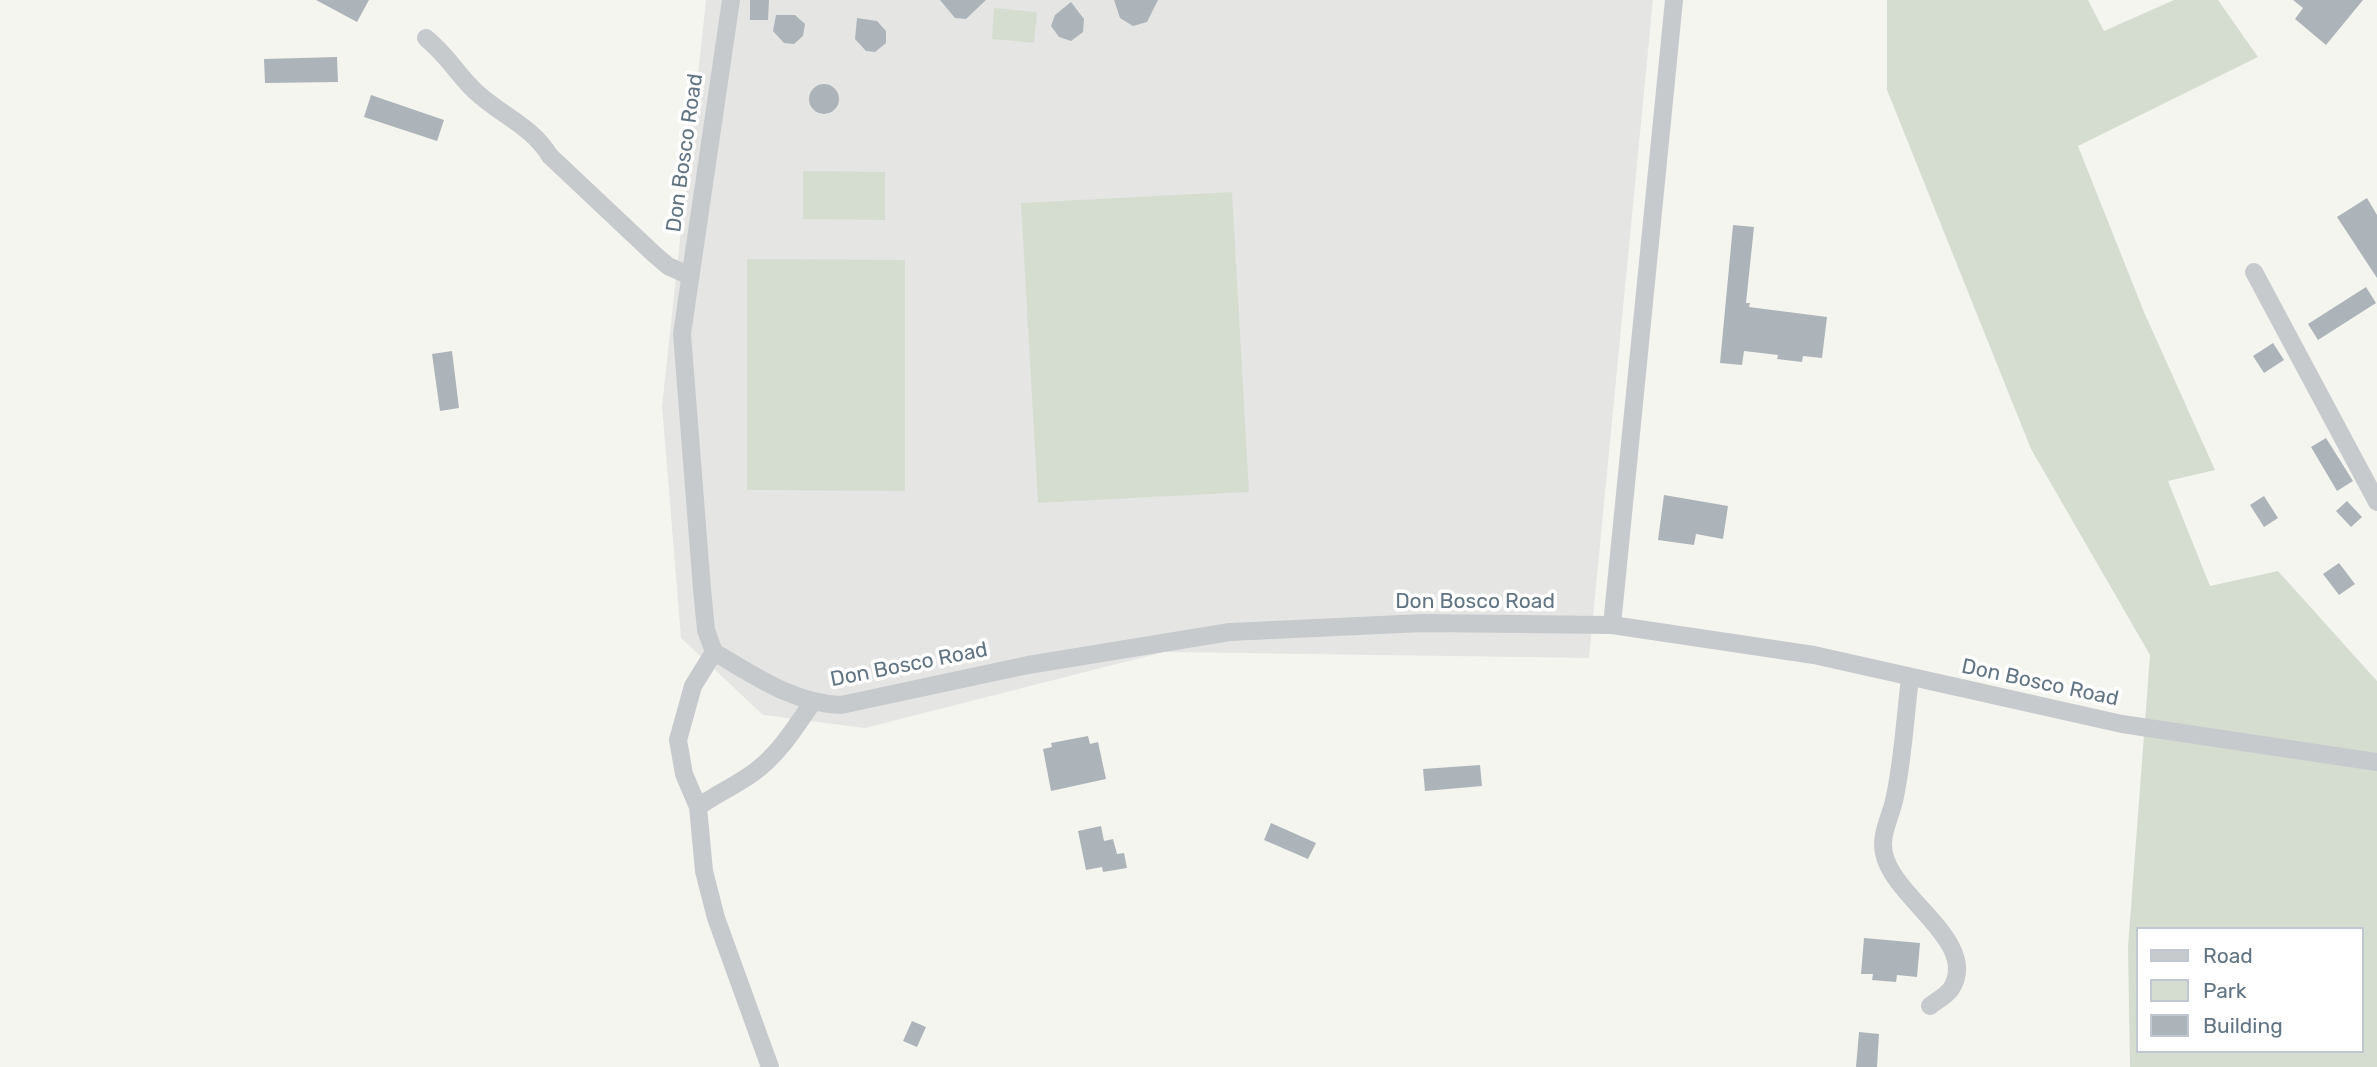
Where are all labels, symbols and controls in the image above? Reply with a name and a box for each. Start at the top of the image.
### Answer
street label: Don Bosco Road [661,72,709,234]
street label: Don Bosco Road [1395,589,1555,615]
street label: Don Bosco Road [828,637,990,693]
street label: Don Bosco Road [1959,654,2121,712]
legend [2136,927,2363,1053]
text: Road [2203,943,2253,968]
text: Park [2203,978,2247,1003]
text: Building [2203,1013,2283,1038]

